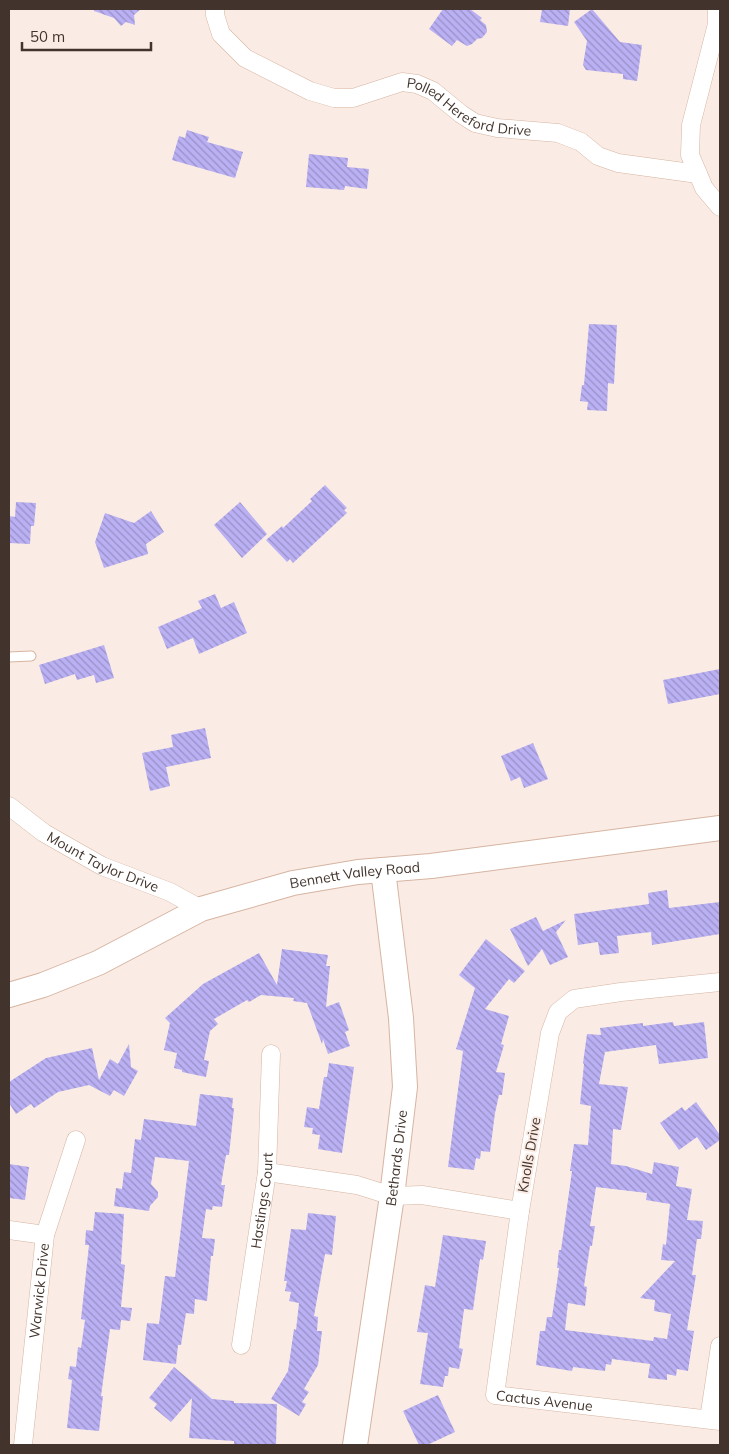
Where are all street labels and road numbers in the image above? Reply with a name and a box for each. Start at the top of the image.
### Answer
street label: Polled Hereford Drive [406,74,532,140]
street label: Mount Taylor Drive [44,828,161,896]
street label: Bennett Valley Road [288,858,421,892]
street label: Bethards Drive [382,1109,411,1207]
street label: Knolls Drive [514,1116,544,1194]
street label: Hastings Court [247,1152,277,1250]
street label: Warwick Drive [25,1242,53,1339]
street label: Cactus Avenue [495,1386,594,1415]

